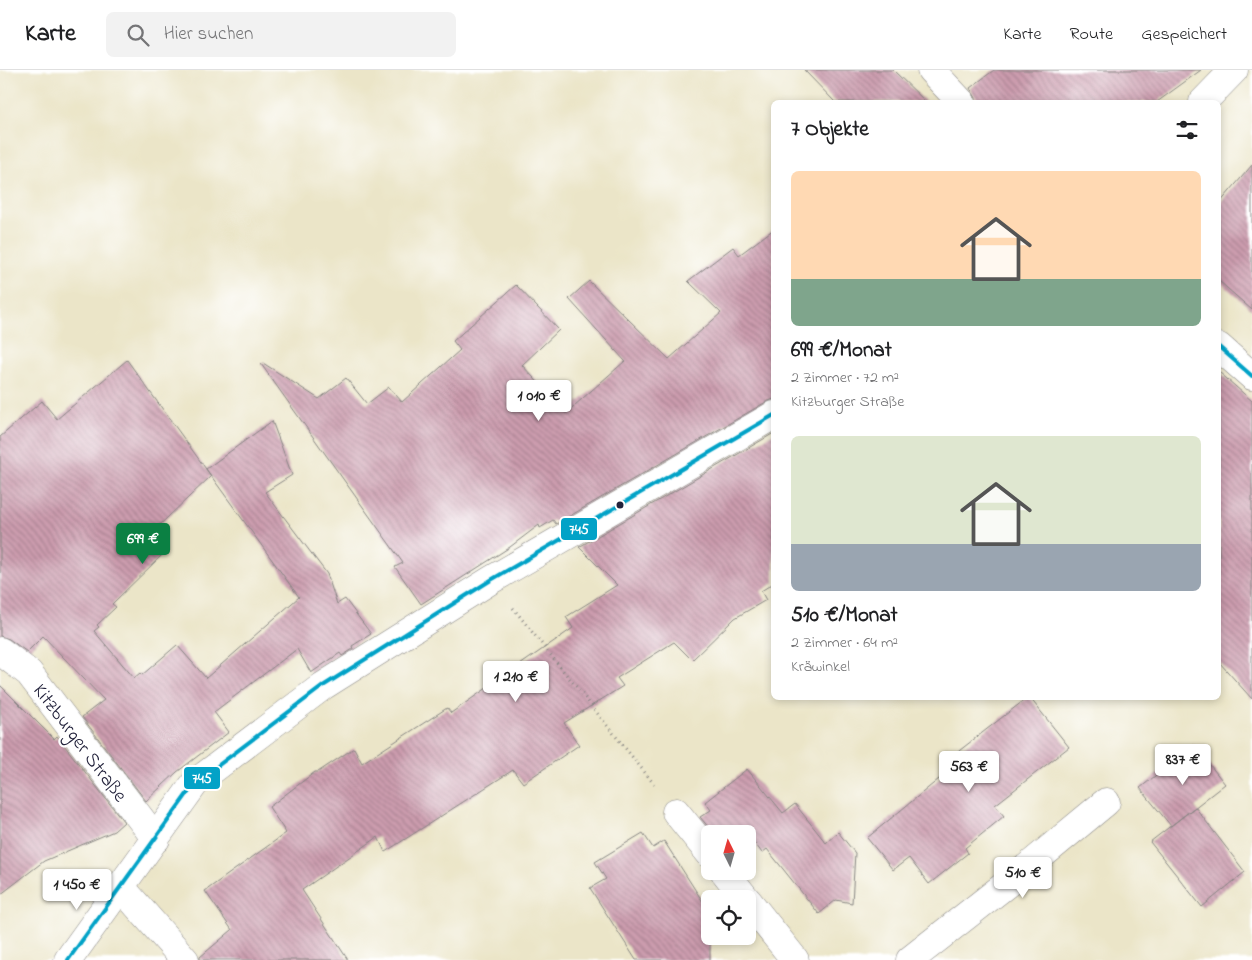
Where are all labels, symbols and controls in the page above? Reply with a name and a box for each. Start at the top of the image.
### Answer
search box [106,12,456,57]
text: Karte [25,17,76,52]
icon: search [124,21,152,49]
text: Hier suchen [164,21,253,48]
text: Karte [1003,22,1041,48]
text: Route [1069,22,1113,48]
text: Gespeichert [1141,22,1227,48]
text: 7 Objekte [791,115,869,145]
icon: filters [1173,116,1201,144]
icon: home [951,204,1041,294]
text: 699 €/Monat [791,336,892,366]
text: 2 Zimmer · 72 m² [791,366,899,390]
pin: 1 010 € [493,380,585,422]
text: 1 010 € [517,384,561,408]
text: Kitzburger Straße [791,390,904,414]
icon: home [951,469,1041,559]
unlabelled marker [615,500,625,510]
line badge: 745 [560,517,598,541]
text: 745 [569,520,589,541]
pin: 699 € [108,522,178,565]
text: 699 € [127,527,159,551]
text: 510 €/Monat [791,601,898,631]
text: 2 Zimmer · 64 m² [791,631,898,655]
text: Kräwinkel [791,655,850,679]
pin: 1 210 € [470,660,562,703]
text: 1 210 € [494,665,538,689]
street label: Kitzburger Straße [24,678,133,809]
pin: 837 € [1148,744,1218,786]
text: 837 € [1166,748,1200,772]
pin: 563 € [934,750,1004,793]
text: 563 € [950,755,988,779]
line badge: 745 [183,766,221,790]
text: 745 [192,769,212,790]
north arrow [701,825,756,880]
map controls [701,825,756,945]
pin: 510 € [988,856,1058,899]
text: 510 € [1005,861,1041,885]
pin: 1 450 € [31,868,123,911]
text: 1 450 € [54,873,100,897]
button: locate [701,890,756,945]

